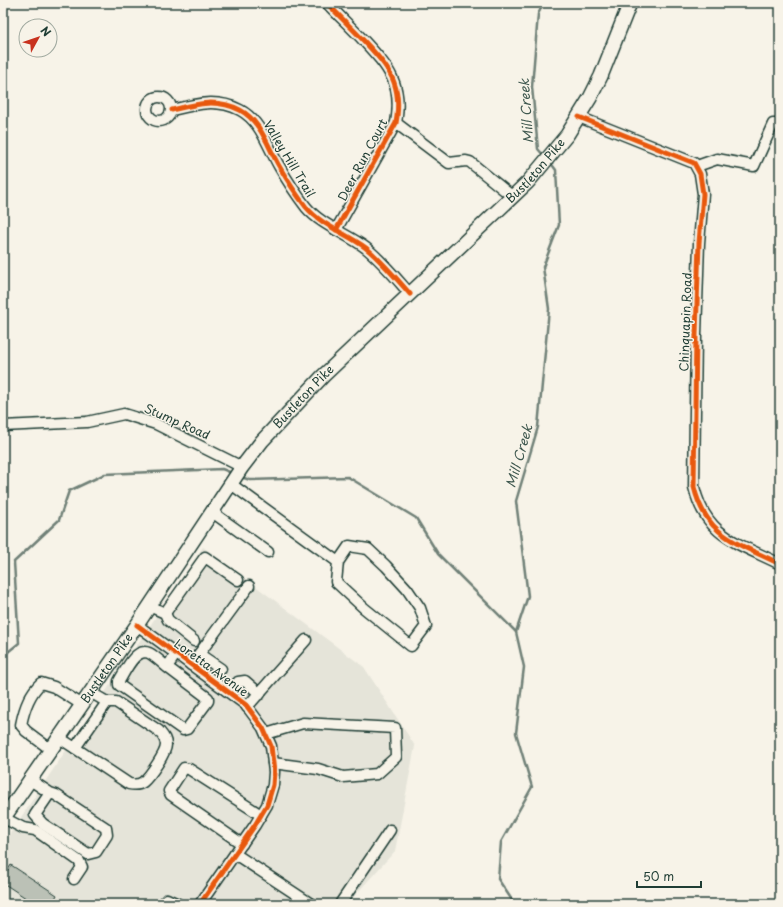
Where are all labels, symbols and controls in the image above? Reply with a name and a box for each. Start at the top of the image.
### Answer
north arrow [18,18,58,58]
text: N [37,22,56,40]
water label: Mill Creek [514,77,537,144]
street label: Deer Run Court [333,115,391,204]
street label: Valley Hill Trail [260,116,320,201]
street label: Bustleton Pike [501,134,569,207]
street label: Chinquapin Road [674,272,696,372]
street label: Bustleton Pike [268,360,337,432]
street label: Stump Road [142,399,213,444]
water label: Mill Creek [500,421,537,490]
street label: Bustleton Pike [76,629,137,706]
street label: Loretta Avenue [171,634,253,701]
scale bar [637,863,701,889]
text: 50 m [643,867,674,885]

